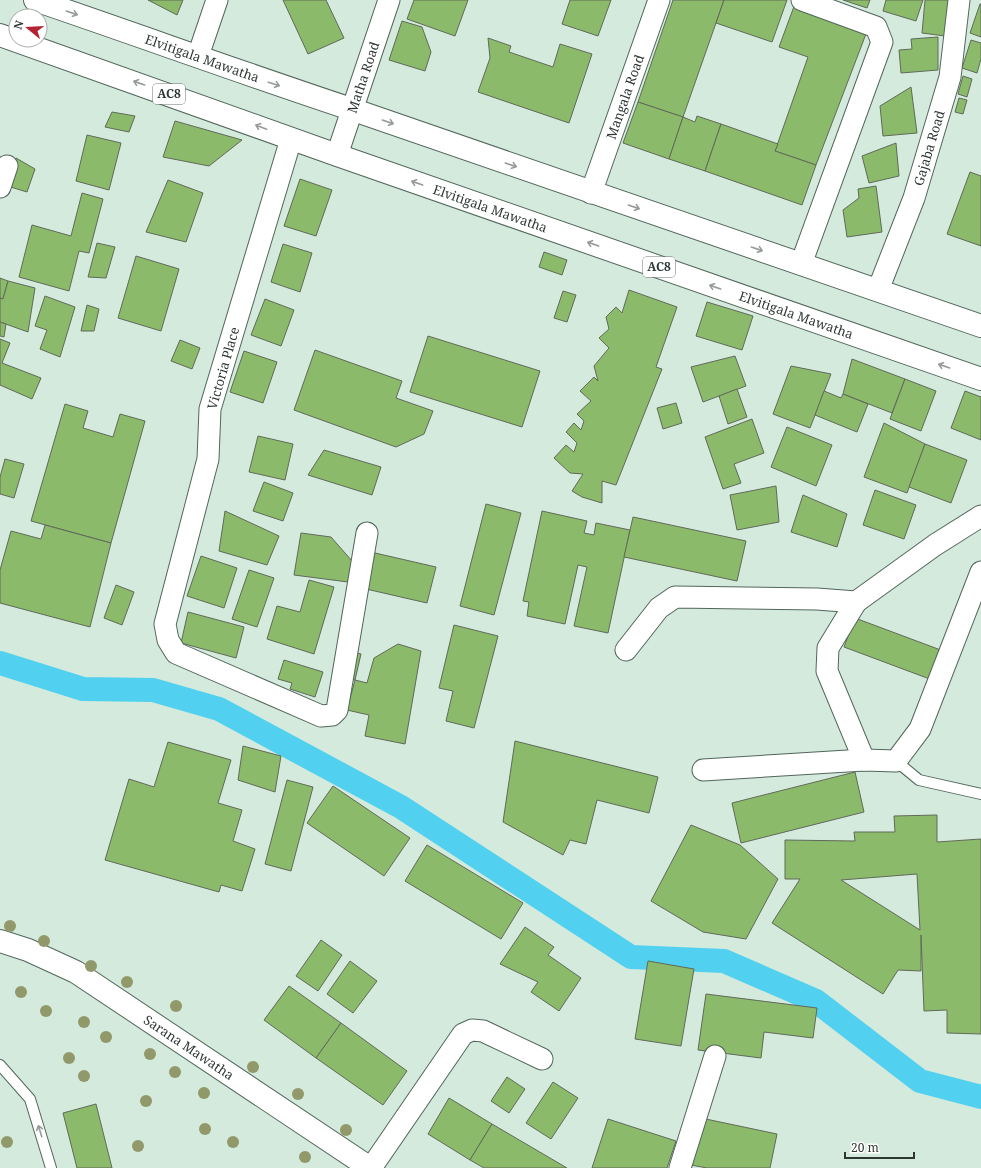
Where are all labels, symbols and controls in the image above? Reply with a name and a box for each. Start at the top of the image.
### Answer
north arrow [8,8,48,48]
one-way arrow [66,9,78,17]
text: N [10,18,27,31]
street label: Elvitigala Mawatha [143,30,262,86]
street label: Matha Road [343,39,383,115]
street label: Mangala Road [602,52,648,141]
one-way arrow [133,79,145,87]
one-way arrow [267,81,280,88]
road number: AC8 [153,84,185,104]
street label: Gajaba Road [909,108,949,188]
one-way arrow [382,118,394,126]
one-way arrow [255,123,267,131]
one-way arrow [504,161,516,169]
one-way arrow [411,179,424,186]
street label: Elvitigala Mawatha [431,180,550,237]
one-way arrow [627,204,640,211]
one-way arrow [587,240,599,248]
one-way arrow [750,245,762,253]
road number: AC8 [643,257,675,277]
one-way arrow [709,283,722,290]
street label: Elvitigala Mawatha [737,287,856,343]
street label: Victoria Place [203,325,243,411]
one-way arrow [938,362,951,369]
street label: Sarana Mawatha [140,1011,238,1084]
one-way arrow [36,1124,43,1137]
scale bar [845,1134,914,1160]
text: 20 m [851,1139,879,1156]

